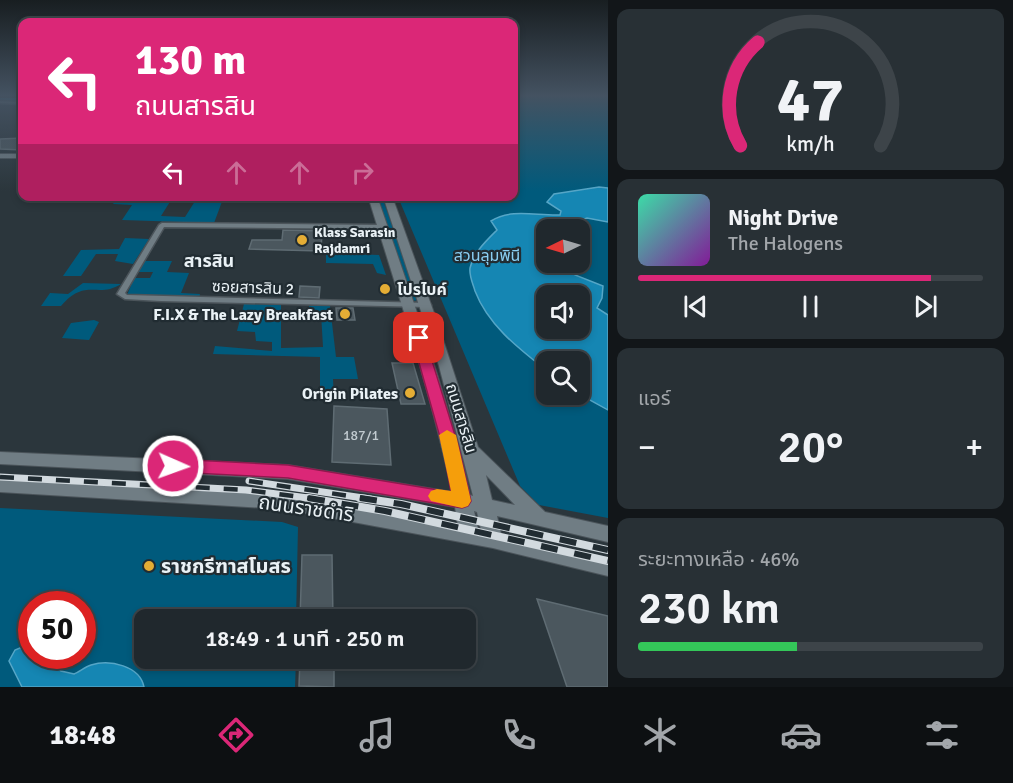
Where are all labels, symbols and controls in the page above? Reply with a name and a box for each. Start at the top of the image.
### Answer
text: 130 m [135,35,246,86]
icon: left [36,42,114,120]
text: 47 [777,61,844,138]
text: ถนนสารสิน [135,90,256,123]
text: km/h [786,132,835,158]
icon: left [157,156,190,189]
icon: ahead [220,156,253,189]
icon: ahead [283,156,316,189]
icon: right [346,156,379,189]
text: Night Drive [728,204,838,231]
north arrow [536,219,590,273]
map controls [536,219,590,405]
place label: Klass Sarasin Rajdamri [314,224,396,257]
text: The Halogens [728,231,843,256]
marker: Klass Sarasin Rajdamri [295,233,309,247]
park label: สวนลุมพินี [454,246,520,266]
district label: สารสิน [184,250,234,272]
street label: ซอยสารสิน 2 [212,277,294,299]
place label: โปรไบค์ [397,280,447,300]
marker: โปรไบค์ [378,282,392,296]
button: sound [536,285,590,339]
icon: previous [679,290,712,323]
icon: pause [794,290,827,323]
icon: next [909,290,942,323]
place label: F.I.X & The Lazy Breakfast [153,305,333,325]
marker: F.I.X & The Lazy Breakfast [338,307,352,321]
pin [393,312,444,363]
icon: arrive [402,321,435,354]
button: search [536,351,590,405]
street label: ถนนสารสิน [441,381,481,455]
place label: Origin Pilates [302,384,398,404]
marker: Origin Pilates [403,386,417,400]
text: แอร์ [638,386,670,411]
text: 20° [778,420,843,475]
house number: 187/1 [343,427,379,444]
text: − [638,427,656,468]
text: + [965,427,983,468]
position arrow [141,434,205,498]
street label: ถนนราชดำริ [257,489,355,528]
text: ระยะทางเหลือ · 46% [638,547,799,572]
place label: ราชกรีฑาสโมสร [161,554,291,579]
marker: ราชกรีฑาสโมสร [142,559,156,573]
text: 230 km [638,581,780,636]
speed limit sign: 50 [18,591,96,669]
text: 18:49 · 1 นาที · 250 m [205,625,405,652]
icon: directions [215,714,257,756]
icon: music [356,714,398,756]
icon: phone [498,714,540,756]
icon: climate [639,714,681,756]
icon: car [780,714,822,756]
icon: filters [921,714,963,756]
text: 18:48 [50,719,116,752]

